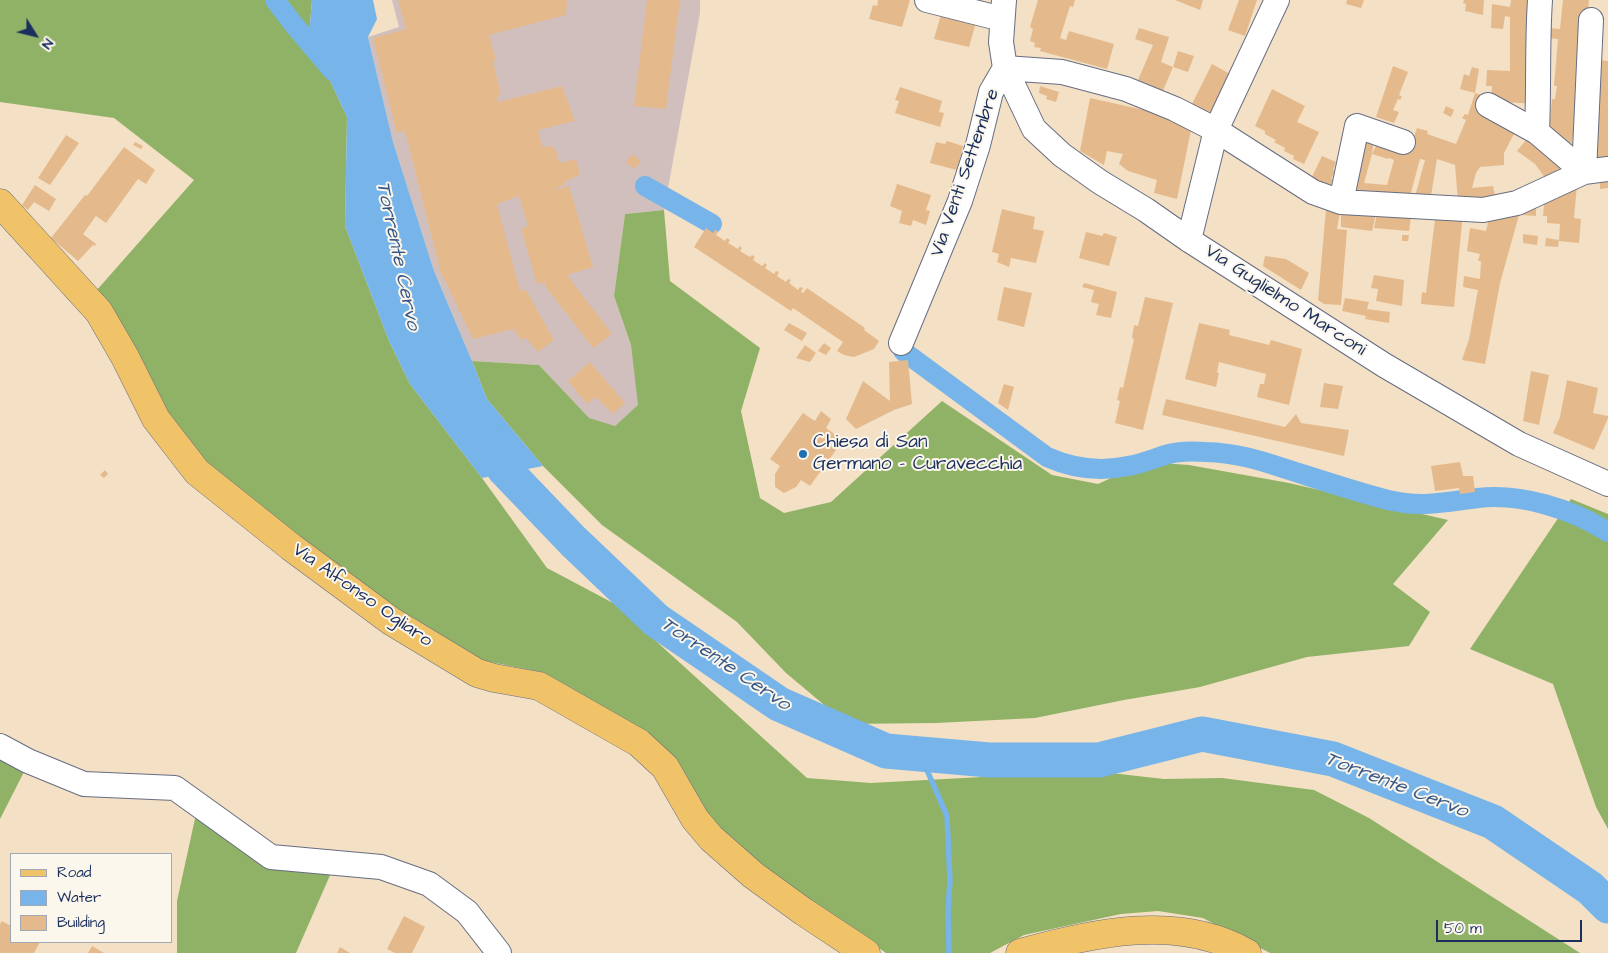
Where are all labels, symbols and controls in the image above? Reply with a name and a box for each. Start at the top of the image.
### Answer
north arrow [10,10,60,60]
text: N [36,34,58,53]
street label: Via Venti Settembre [927,86,1005,260]
water label: Torrente Cervo [370,180,424,332]
street label: Via Guglielmo Marconi [1200,240,1370,362]
place label: Chiesa di San Germano - Curavecchia [813,432,1022,476]
marker: Chiesa di San Germano - Curavecchia [797,448,809,460]
street label: Via Alfonso Ogliaro [288,539,436,653]
water label: Torrente Cervo [656,613,794,717]
water label: Torrente Cervo [1321,748,1471,824]
legend [10,853,172,943]
text: Road [57,862,91,883]
text: Water [57,887,101,908]
scale bar [1438,910,1584,942]
text: Building [57,912,105,933]
text: 50 m [1444,918,1482,939]

